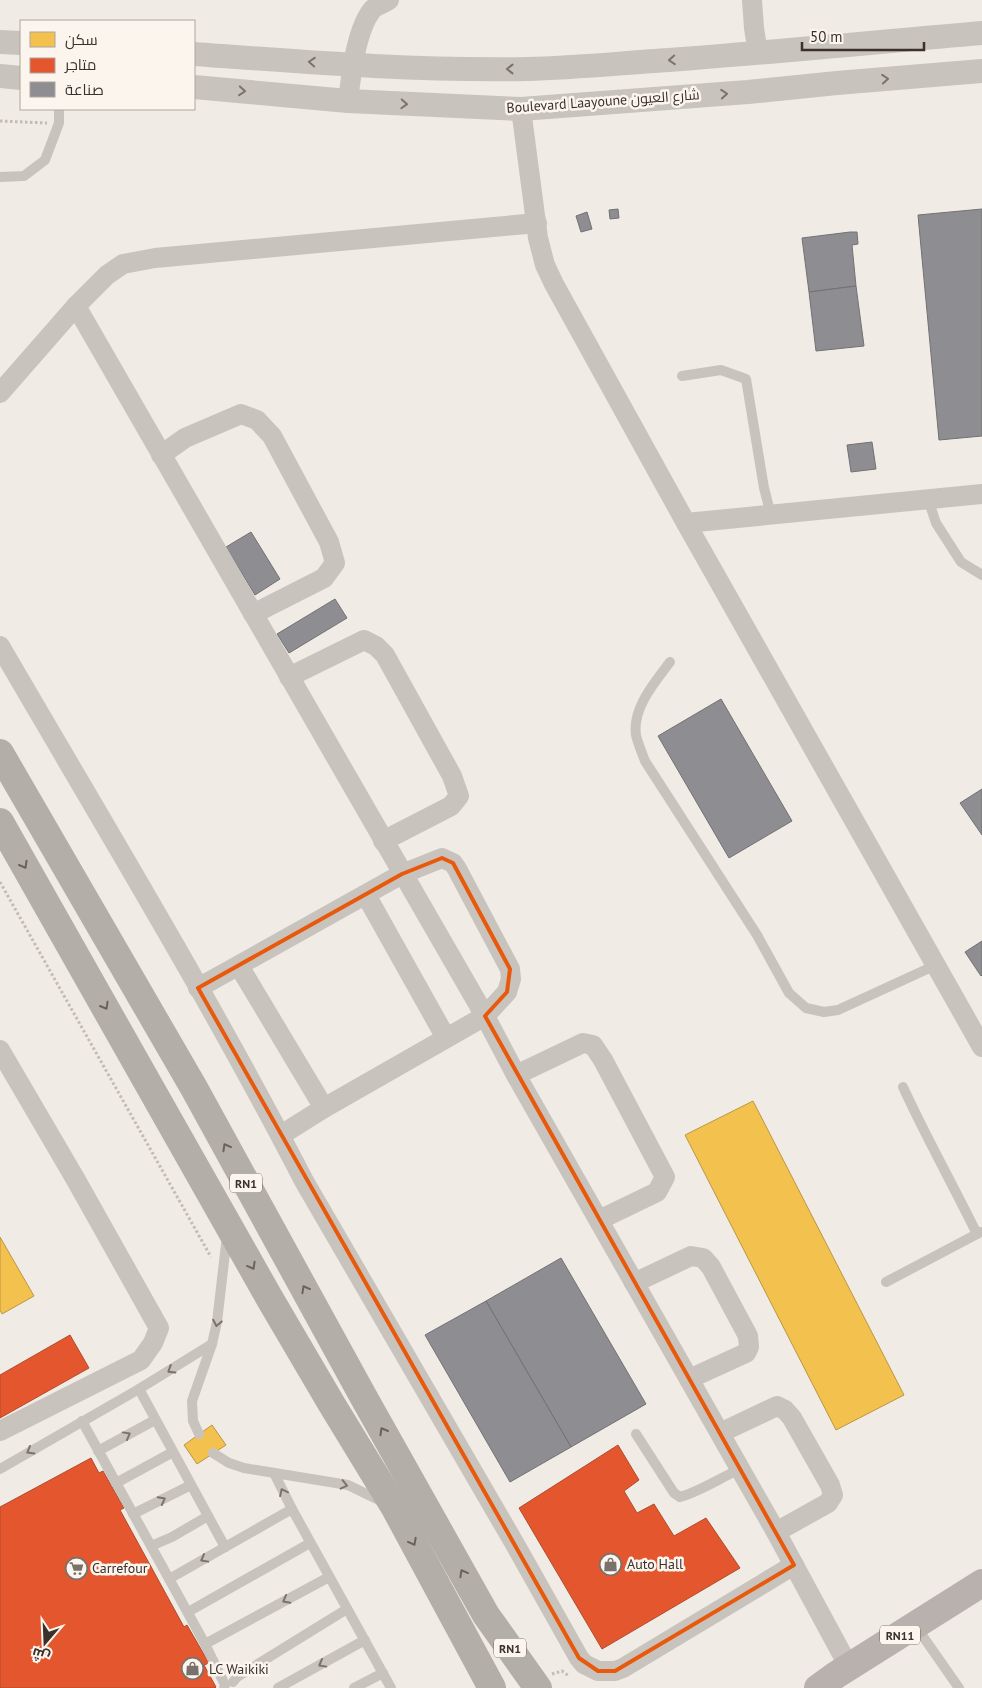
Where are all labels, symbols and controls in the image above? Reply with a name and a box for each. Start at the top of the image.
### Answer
legend [20,20,195,110]
scale bar [802,20,924,52]
text: 50 m [810,27,843,46]
text: سكن [65,30,98,50]
one-way arrow [668,54,676,65]
text: متاجر [64,55,96,74]
one-way arrow [308,57,316,68]
one-way arrow [506,64,514,74]
one-way arrow [882,73,890,84]
text: صناعة [65,80,104,99]
one-way arrow [239,85,247,96]
street label: Boulevard Laayoune شارع العيون [506,85,700,117]
one-way arrow [720,88,728,99]
one-way arrow [401,98,409,109]
one-way arrow [18,859,28,868]
one-way arrow [98,1000,108,1009]
one-way arrow [222,1143,232,1152]
road number: RN1 [230,1174,262,1192]
one-way arrow [246,1260,256,1269]
one-way arrow [301,1285,311,1294]
one-way arrow [212,1319,222,1328]
one-way arrow [167,1363,176,1373]
one-way arrow [379,1428,389,1437]
one-way arrow [121,1432,130,1442]
one-way arrow [27,1445,36,1455]
one-way arrow [340,1479,349,1490]
one-way arrow [280,1488,290,1497]
one-way arrow [157,1496,166,1506]
one-way arrow [407,1537,417,1546]
shop icon: Auto Hall [599,1552,623,1576]
one-way arrow [200,1553,209,1563]
place label: Auto Hall [627,1555,683,1573]
supermarket icon: Carrefour [64,1556,88,1580]
place label: Carrefour [92,1559,148,1577]
one-way arrow [459,1569,469,1578]
one-way arrow [283,1594,292,1604]
north arrow [20,1618,70,1668]
road number: RN11 [880,1626,920,1644]
road number: RN1 [494,1639,526,1658]
text: ش [29,1644,52,1667]
shop icon: LC Waikiki [181,1657,205,1681]
one-way arrow [318,1657,327,1667]
place label: LC Waikiki [209,1660,269,1678]

